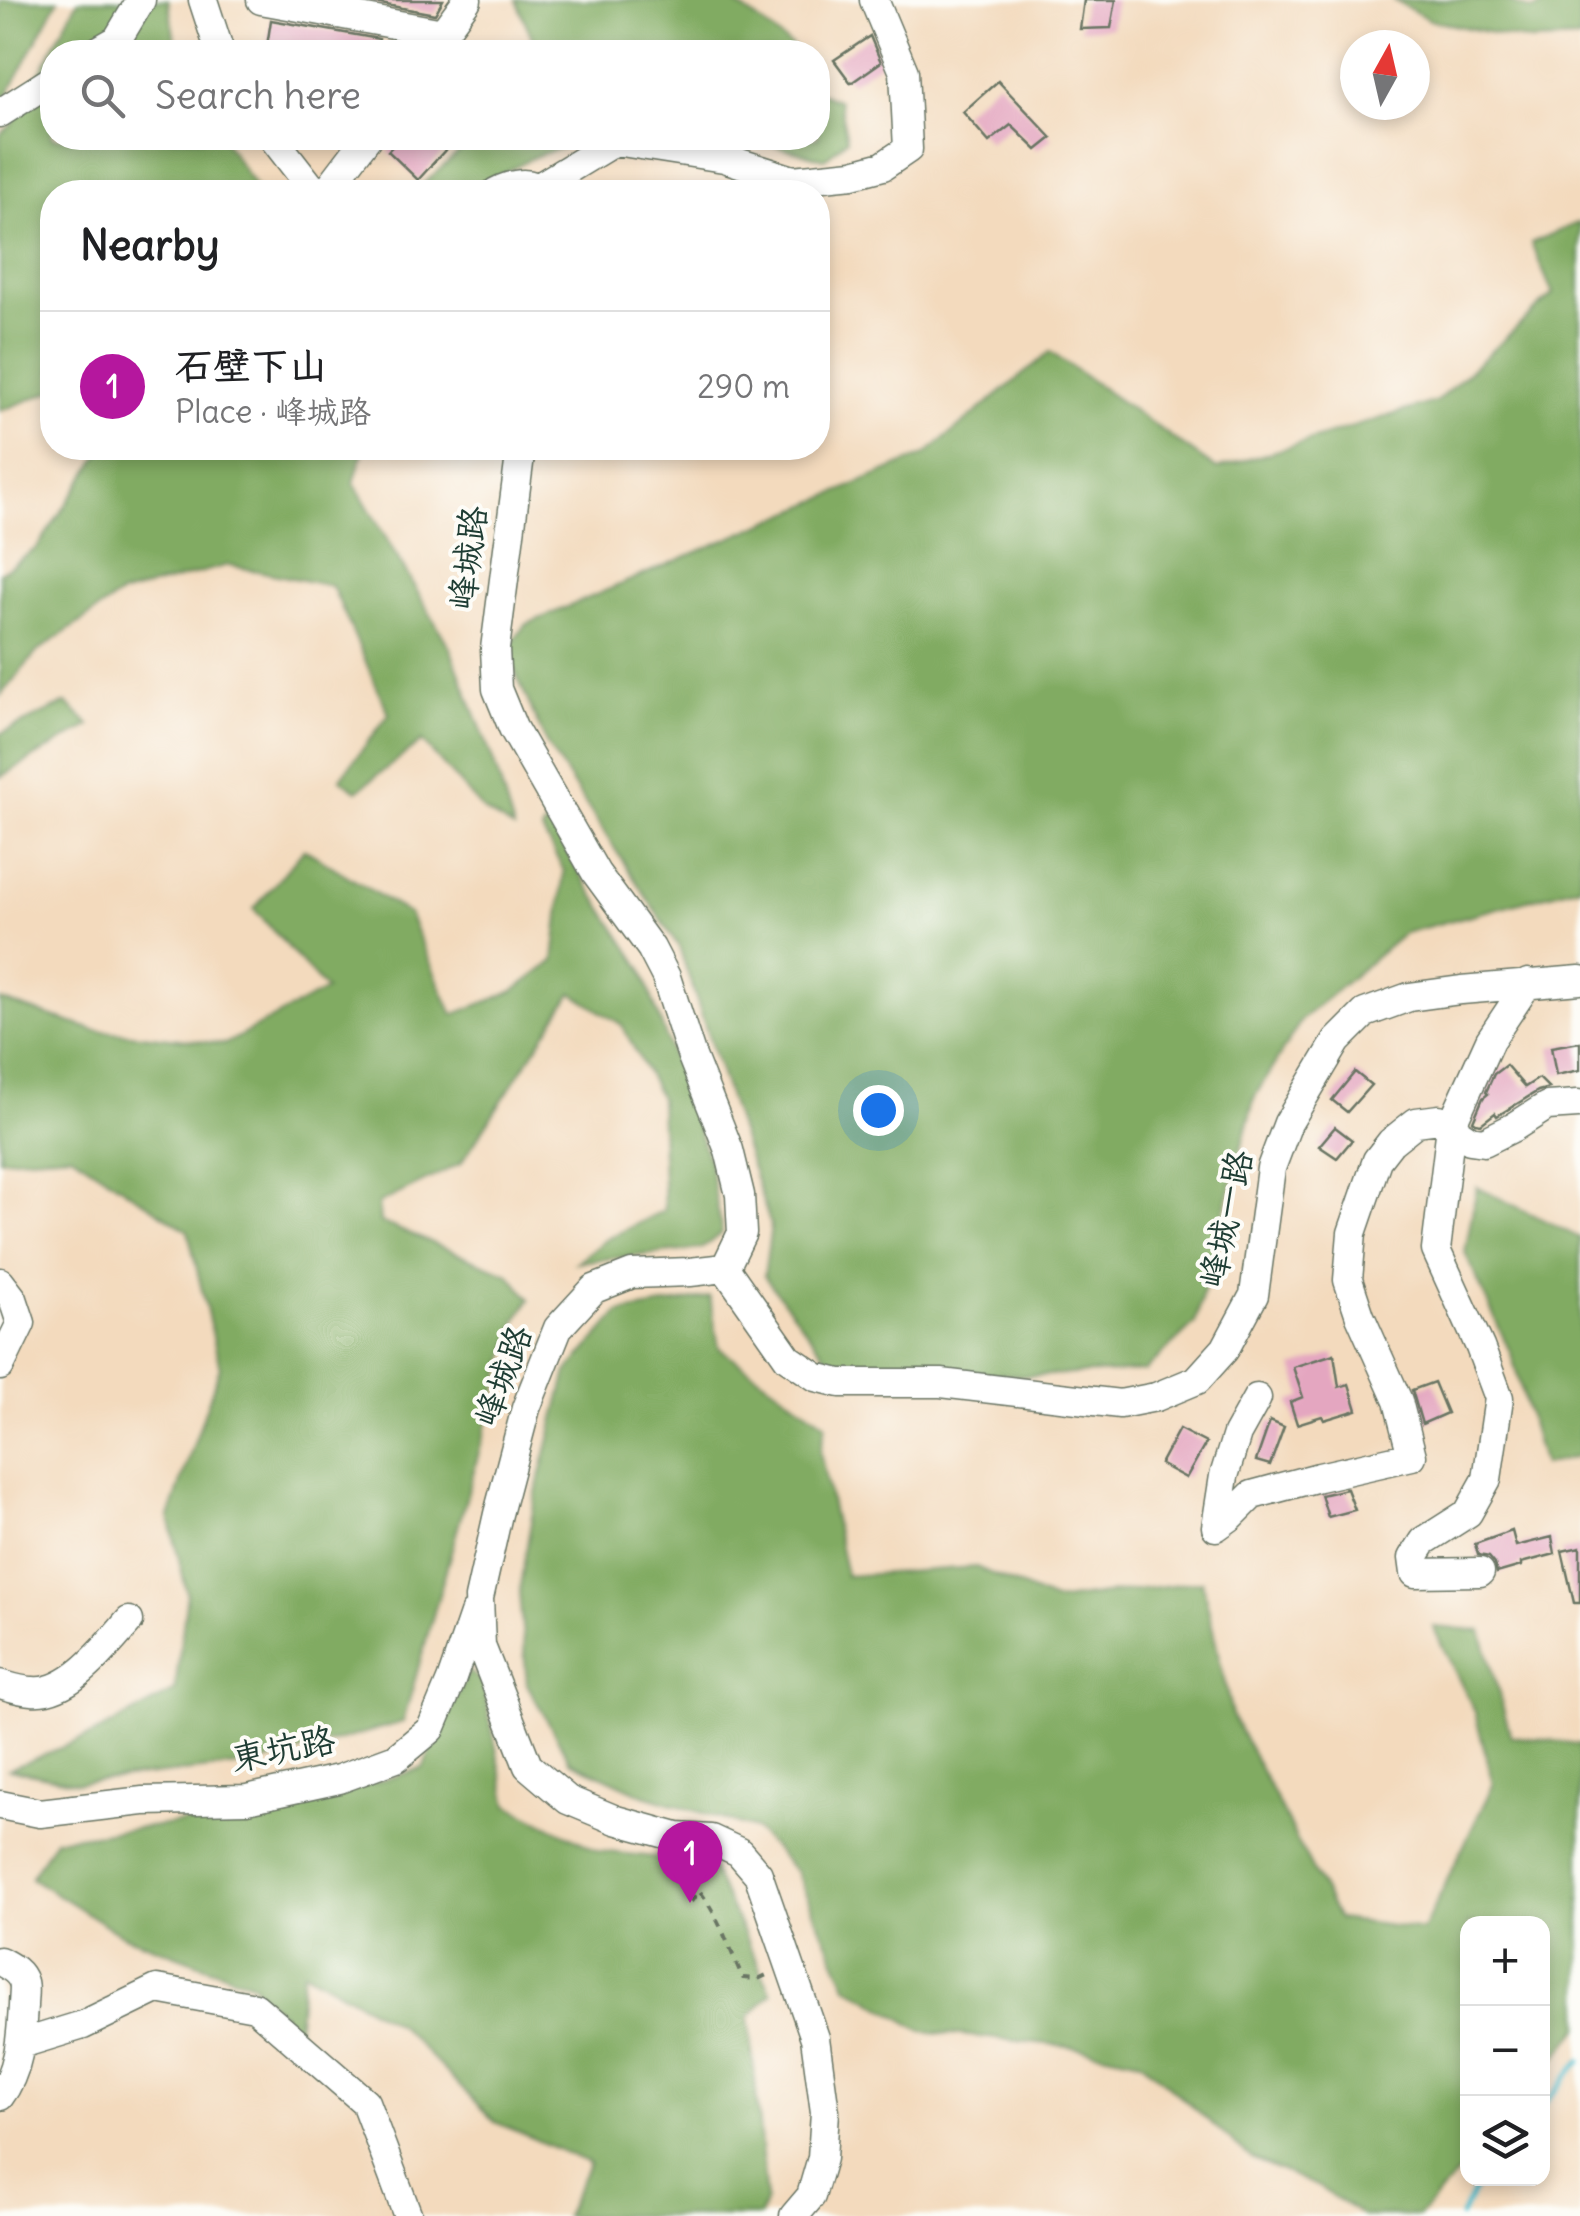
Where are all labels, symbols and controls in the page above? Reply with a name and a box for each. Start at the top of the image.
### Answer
north arrow [1340,30,1430,120]
search box [40,40,830,150]
icon: search [75,68,130,123]
text: Search here [155,72,361,119]
text: Nearby [80,219,219,271]
text: 石壁下山 [175,342,327,389]
text: 1 [106,366,119,407]
text: 290 m [697,366,790,407]
text: Place · 峰城路 [175,391,371,432]
street label: 峰城路 [439,503,495,613]
your location [853,1085,904,1136]
street label: 峰城一路 [1189,1146,1261,1292]
street label: 峰城路 [463,1319,541,1433]
street label: 東坑路 [227,1716,339,1780]
pin: 1 [658,1820,722,1903]
map controls [1460,1916,1550,2186]
button: + [1460,1916,1550,2006]
button: − [1460,2006,1550,2096]
button: layers [1460,2096,1550,2186]

